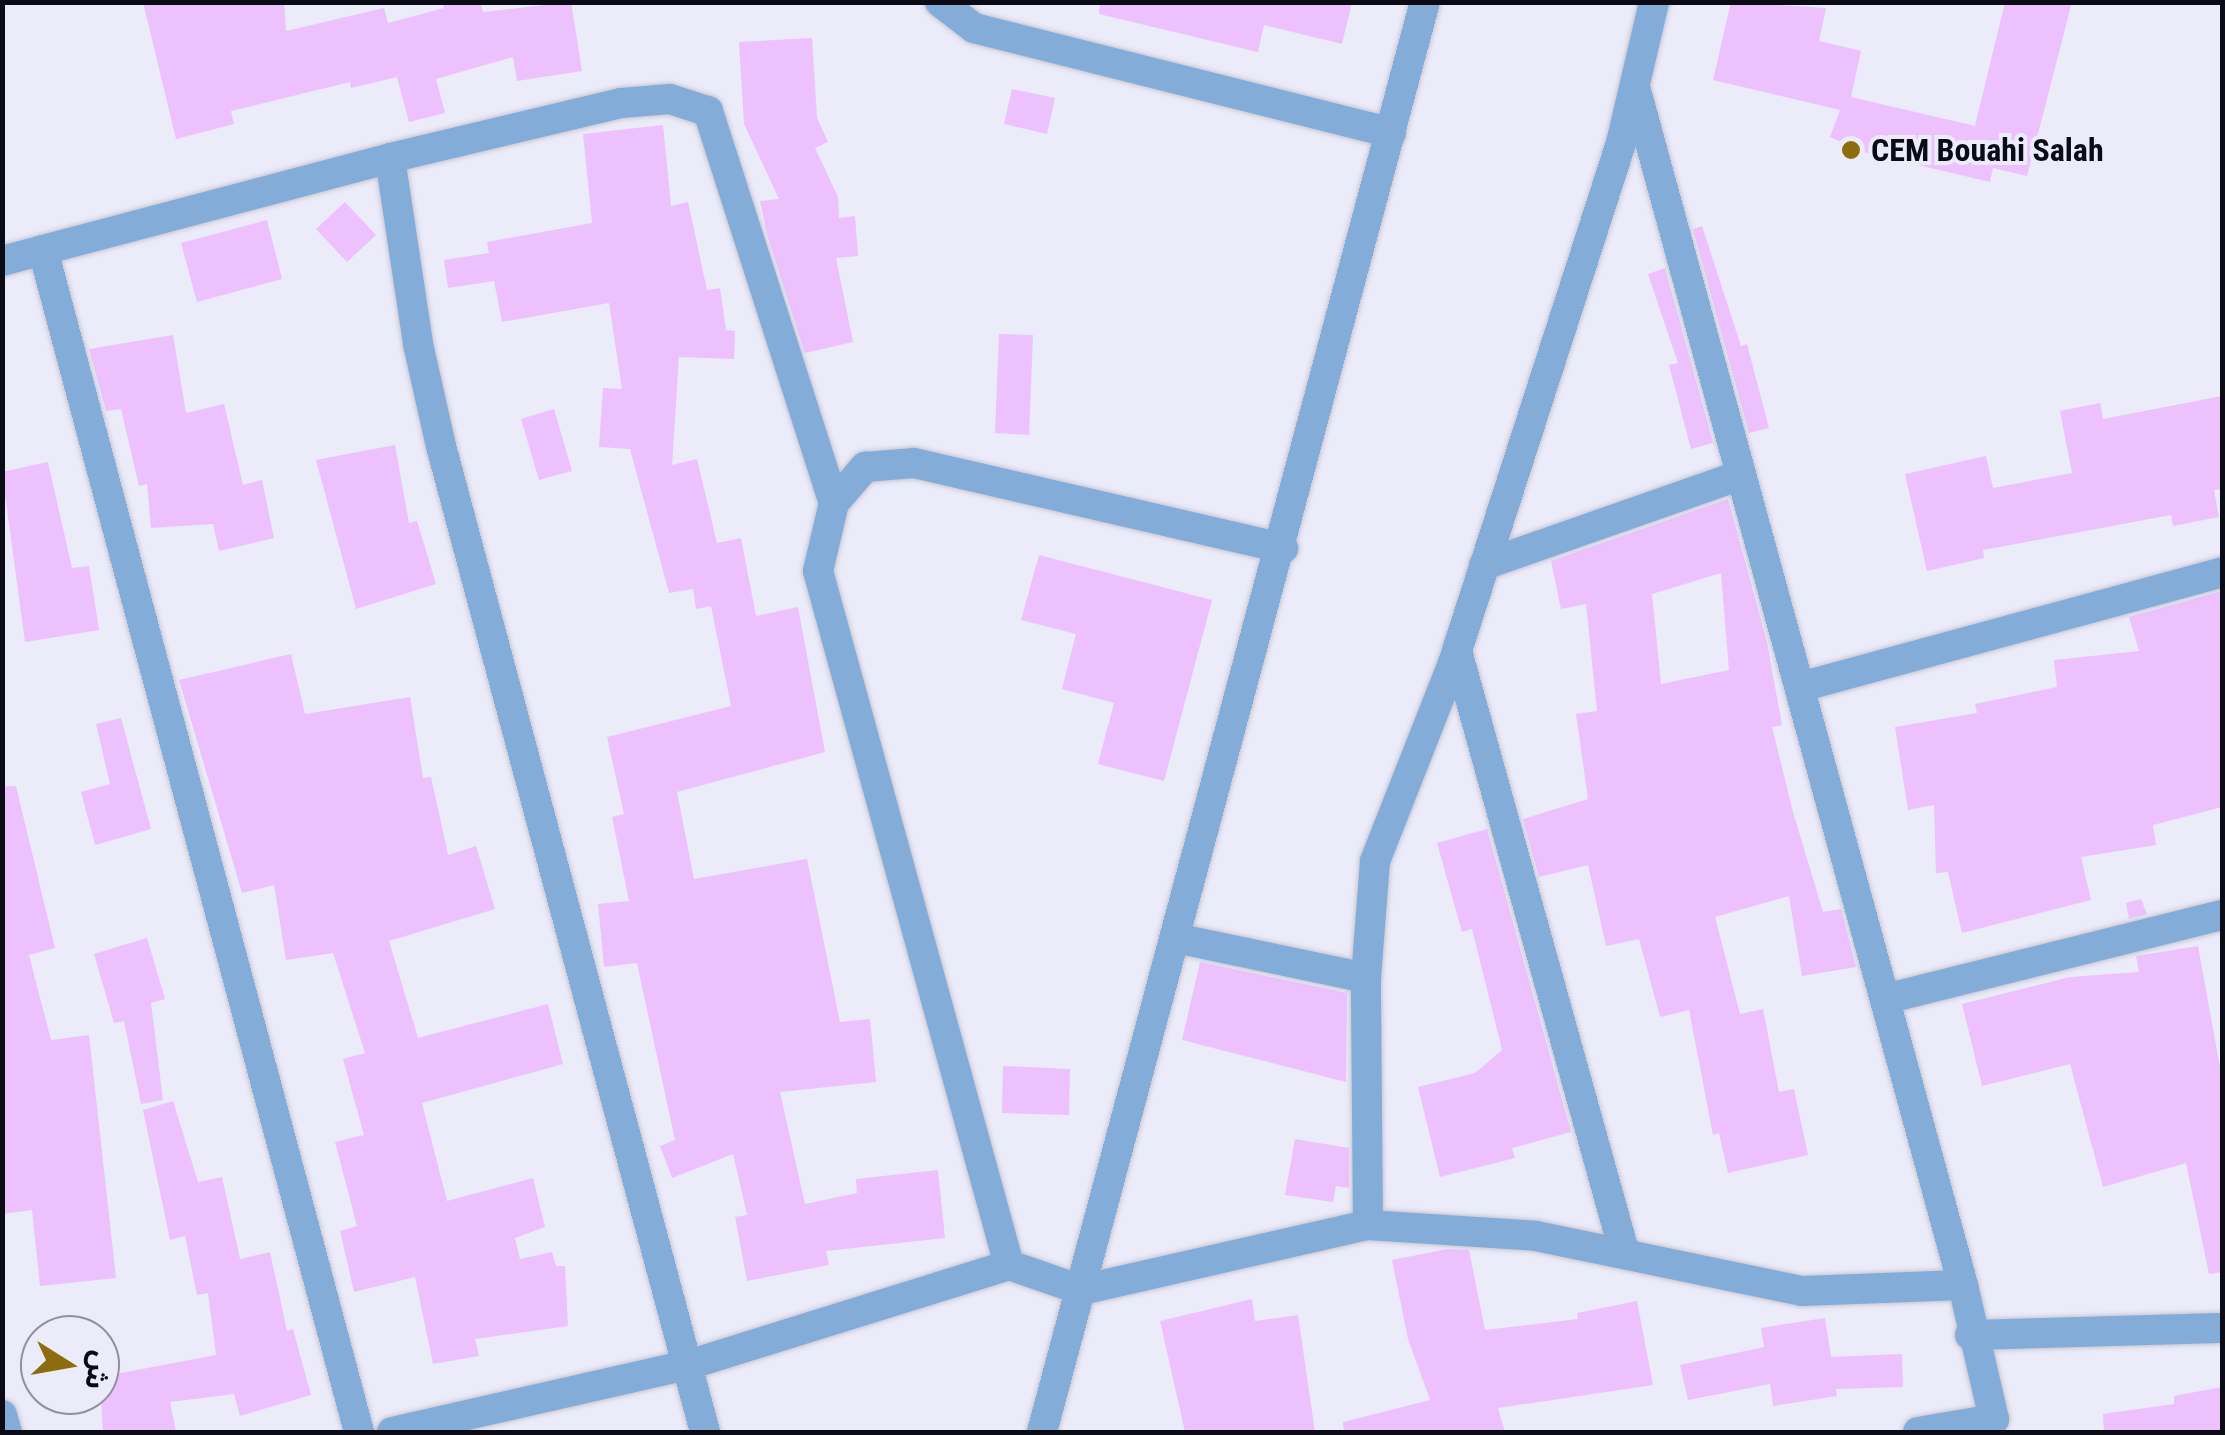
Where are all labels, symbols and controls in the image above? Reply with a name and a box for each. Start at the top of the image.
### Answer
place label: CEM Bouahi Salah [1871,131,2104,169]
marker: CEM Bouahi Salah [1840,139,1862,161]
north arrow [20,1315,120,1415]
text: ش [78,1348,118,1392]

